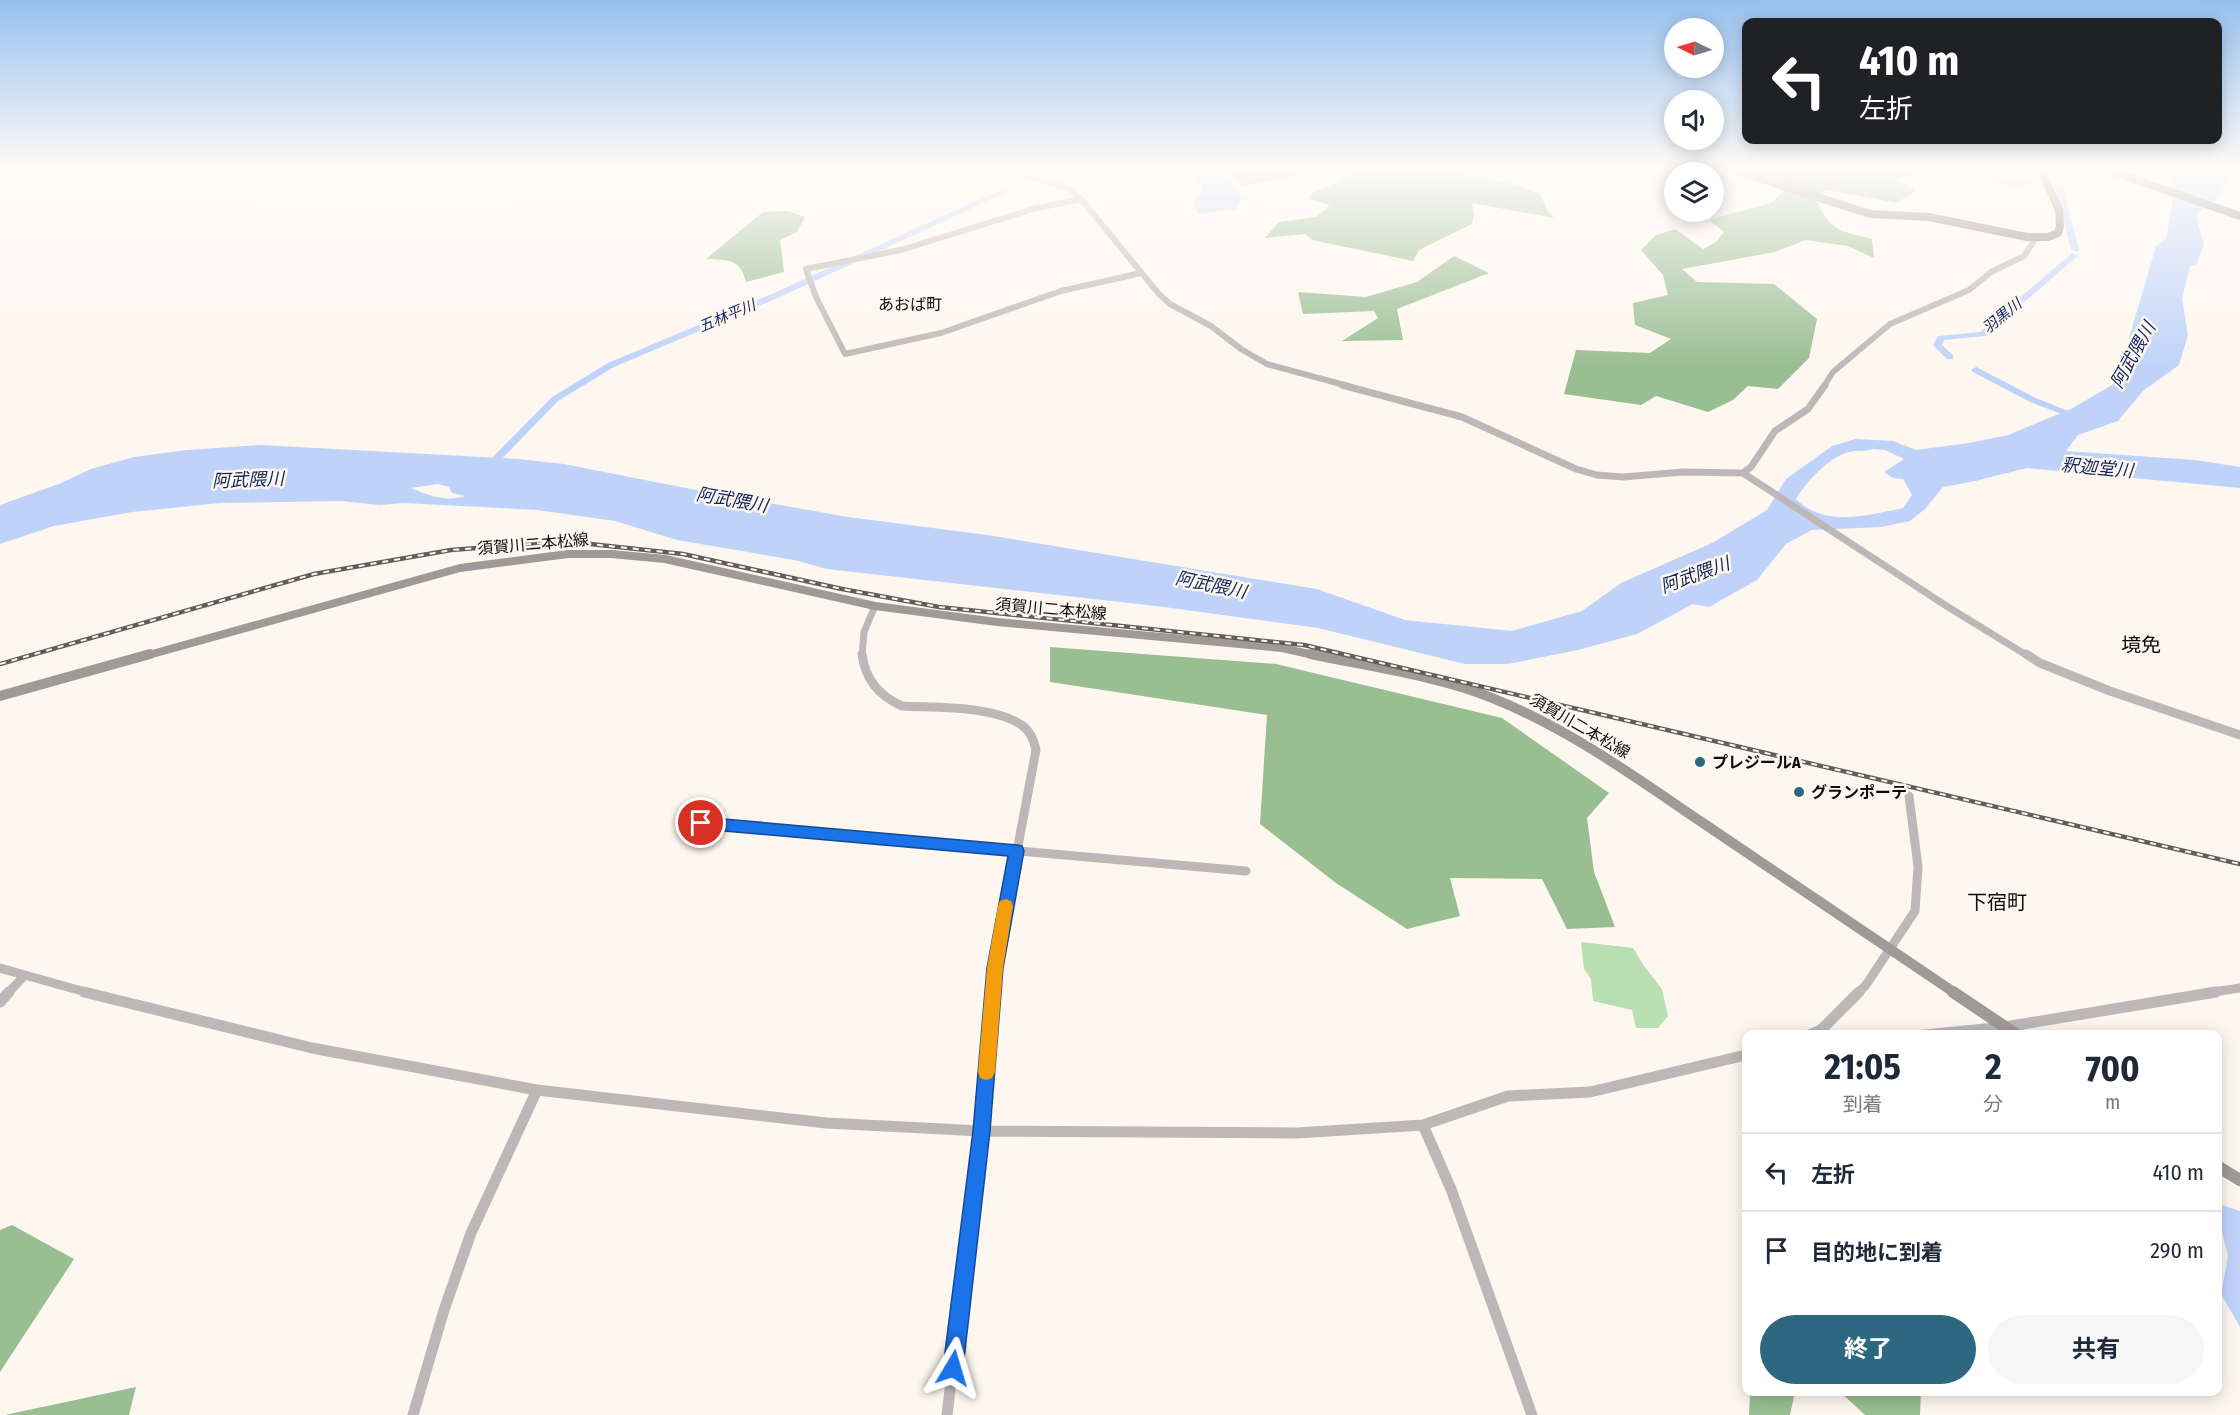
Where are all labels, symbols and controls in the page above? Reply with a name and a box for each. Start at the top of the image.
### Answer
north arrow [1664,18,1724,78]
map controls [1664,18,1724,222]
text: 410 m [1859,36,1959,86]
icon: left [1760,42,1838,120]
button: sound [1664,90,1724,150]
text: 左折 [1859,93,1913,125]
button: layers [1664,162,1724,222]
water label: 羽黒川 [1979,294,2027,337]
water label: 五林平川 [696,295,760,336]
district label: あおば町 [878,295,942,314]
water label: 阿武隈川 [2106,316,2161,392]
water label: 釈迦堂川 [2060,454,2136,482]
water label: 阿武隈川 [212,468,286,492]
water label: 阿武隈川 [695,483,771,517]
street label: 須賀川二本松線 [476,530,590,558]
water label: 阿武隈川 [1657,552,1734,598]
water label: 阿武隈川 [1173,567,1250,604]
street label: 須賀川二本松線 [994,595,1108,623]
district label: 境免 [2121,633,2161,657]
street label: 須賀川二本松線 [1527,690,1633,762]
place label: プレジールA [1712,753,1801,772]
marker: プレジールA [1693,755,1707,769]
place label: グランポーテ [1811,783,1907,802]
marker: グランポーテ [1792,785,1806,799]
pin [675,797,726,848]
icon: arrive [684,806,717,839]
district label: 下宿町 [1967,890,2027,914]
text: 21:05 [1824,1045,1901,1089]
text: 2 [1985,1045,2002,1089]
text: 700 [2085,1047,2140,1091]
text: m [2105,1090,2120,1114]
text: 到着 [1843,1092,1883,1116]
text: 分 [1983,1092,2003,1116]
icon: left [1760,1156,1793,1189]
text: 410 m [2152,1159,2204,1186]
text: 左折 [1811,1161,1855,1188]
icon: arrive [1760,1234,1793,1267]
text: 290 m [2150,1237,2204,1264]
text: 目的地に到着 [1811,1239,1943,1266]
button: 終了 [1760,1315,1976,1384]
button: 共有 [1988,1315,2204,1384]
position arrow [921,1336,985,1400]

